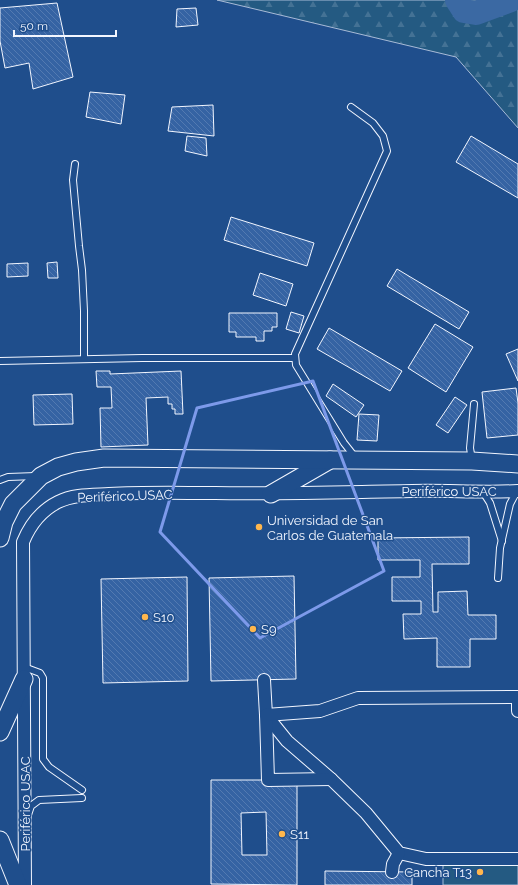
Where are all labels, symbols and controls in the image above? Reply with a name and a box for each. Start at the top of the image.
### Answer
scale bar [14,12,116,38]
text: 50 m [20,19,48,33]
street label: Periférico USAC [401,484,497,499]
street label: Periférico USAC [77,487,173,505]
place label: Universidad de San Carlos de Guatemala [267,513,393,543]
marker: Universidad de San Carlos de Guatemala [254,522,264,532]
place label: S10 [153,610,174,625]
marker: S10 [140,612,150,622]
place label: S9 [261,622,277,637]
marker: S9 [248,624,258,634]
street label: Periférico USAC [18,756,33,852]
place label: S11 [290,827,309,842]
marker: S11 [277,829,287,839]
place label: Cancha T13 [404,865,472,880]
marker: Cancha T13 [475,867,485,877]

